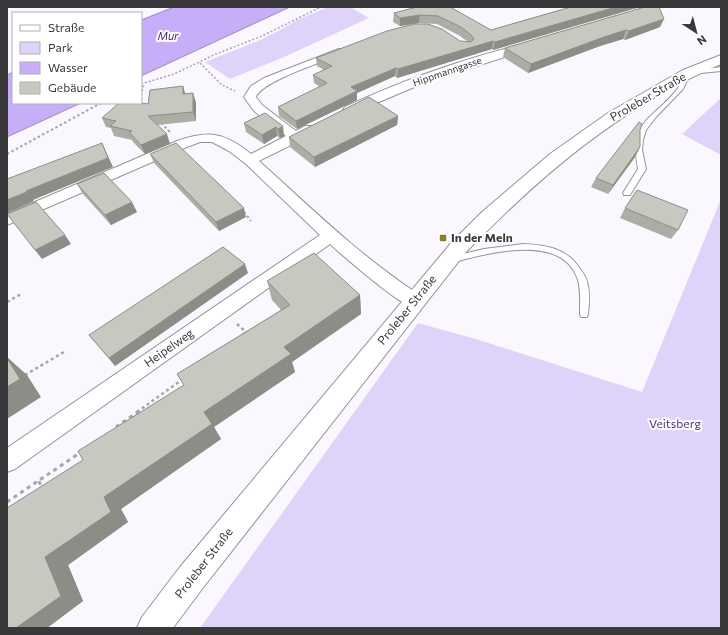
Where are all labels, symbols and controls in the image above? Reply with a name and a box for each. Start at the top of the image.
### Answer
legend [12,12,142,104]
north arrow [676,12,716,52]
text: Straße [48,20,84,34]
water label: Mur [157,29,179,42]
text: N [695,33,709,48]
text: Park [48,40,74,54]
street label: Hippmanngasse [411,54,483,88]
text: Wasser [48,60,88,74]
street label: Proleber Straße [607,69,688,124]
text: Gebäude [48,80,96,94]
place label: In der Meln [451,230,513,244]
marker: In der Meln [438,233,448,243]
street label: Proleber Straße [374,272,439,347]
street label: Heipelweg [141,325,196,369]
park label: Veitsberg [649,416,701,430]
street label: Proleber Straße [171,524,235,600]

